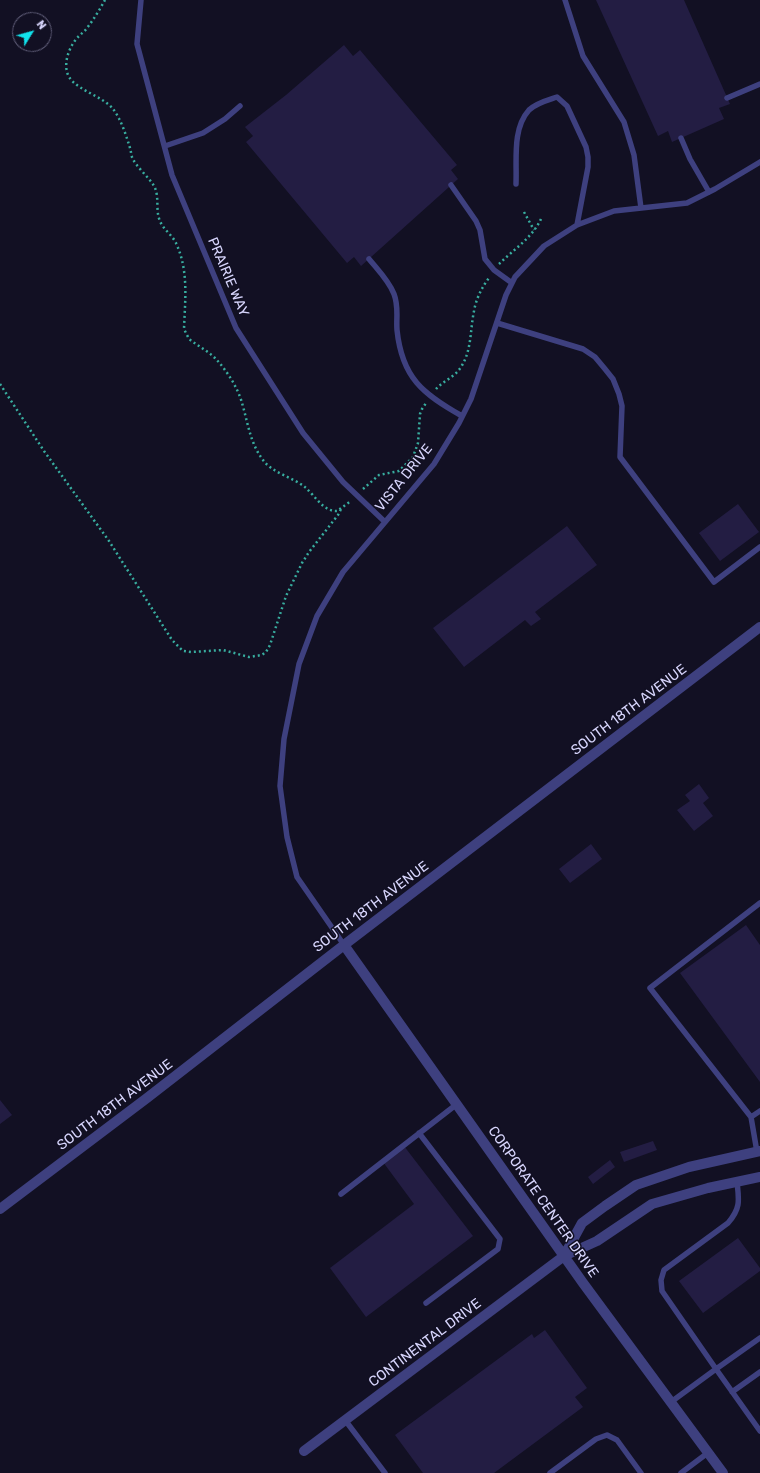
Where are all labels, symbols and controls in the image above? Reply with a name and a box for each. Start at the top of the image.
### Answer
north arrow [12,12,52,52]
text: N [34,18,49,32]
street label: PRAIRIE WAY [204,235,252,319]
street label: VISTA DRIVE [372,441,436,515]
street label: SOUTH 18TH AVENUE [568,661,690,759]
street label: SOUTH 18TH AVENUE [310,858,432,956]
street label: SOUTH 18TH AVENUE [54,1056,176,1154]
street label: CORPORATE CENTER DRIVE [484,1123,602,1281]
street label: CONTINENTAL DRIVE [365,1295,485,1391]

